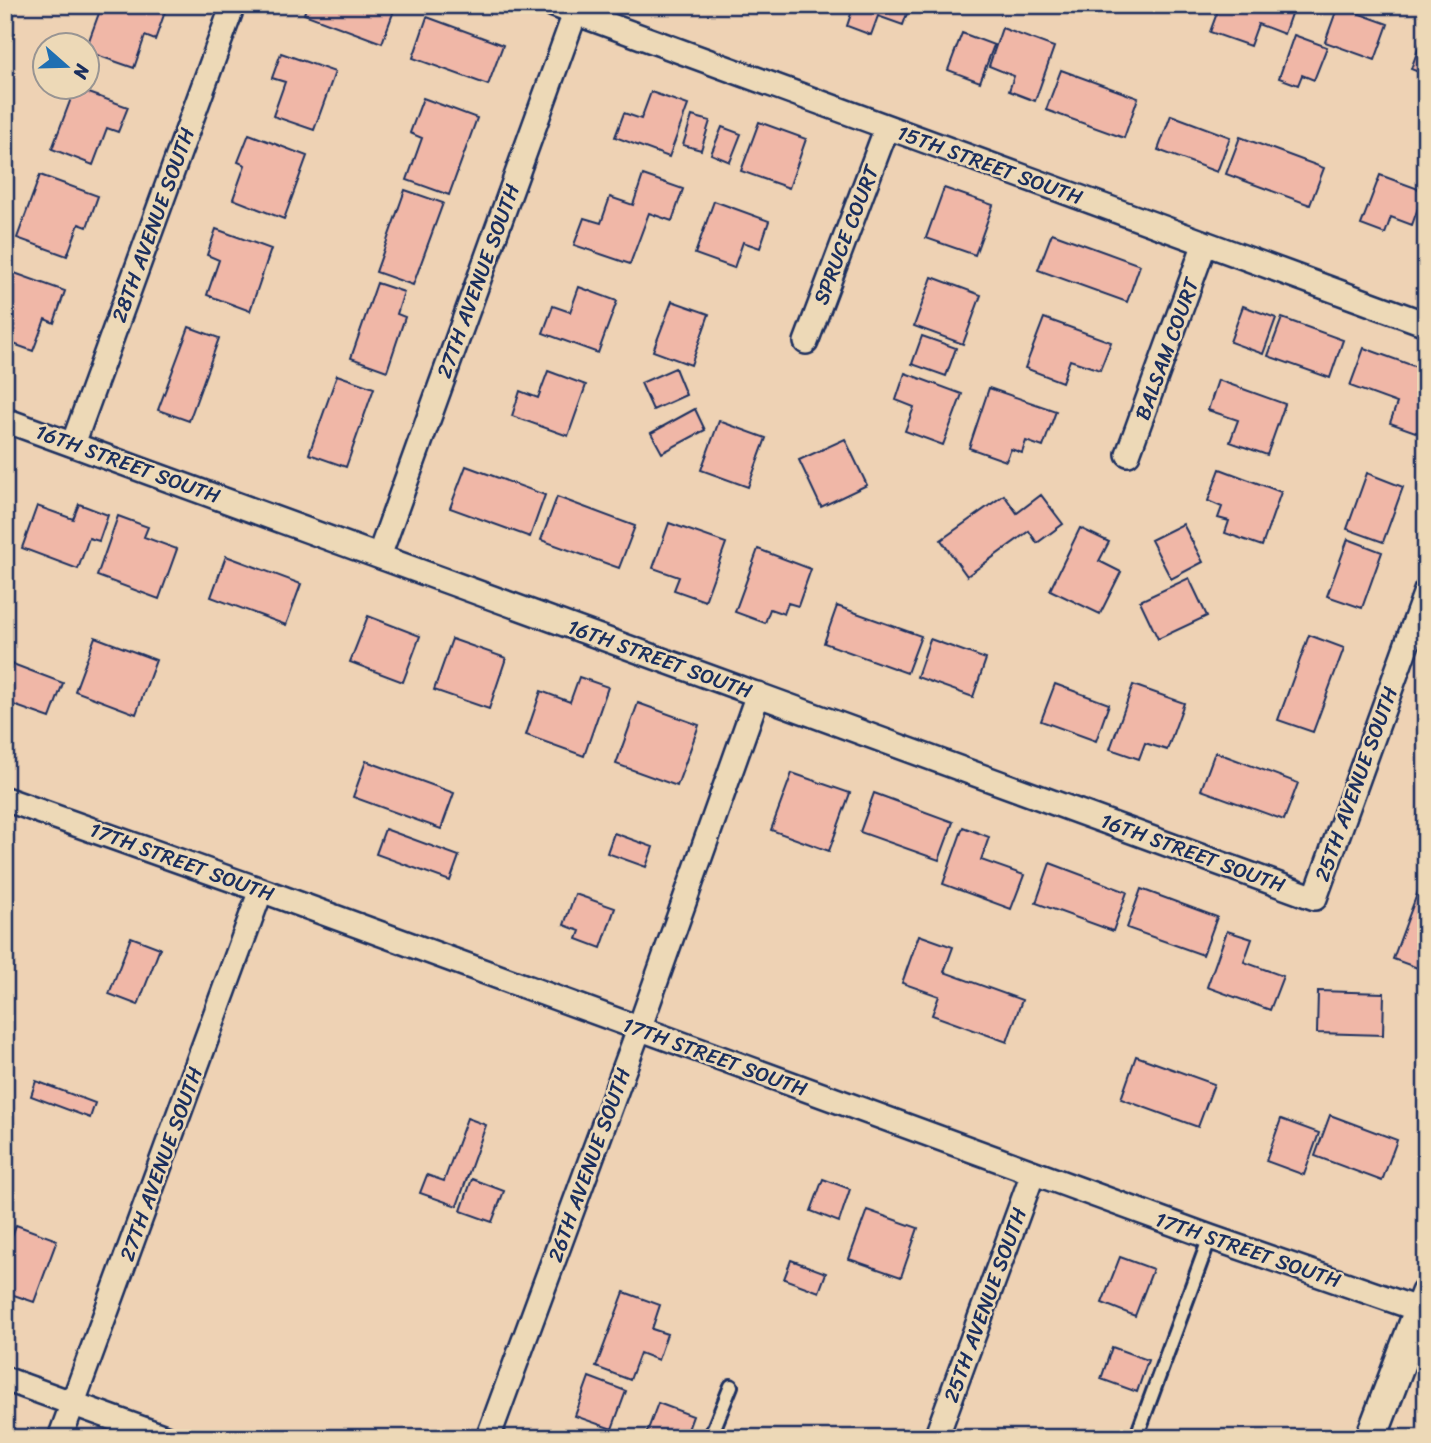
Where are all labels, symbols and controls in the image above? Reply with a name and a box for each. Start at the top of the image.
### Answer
north arrow [32,32,102,102]
text: N [63,59,100,84]
street label: 15TH STREET SOUTH [892,114,1088,216]
street label: 28TH AVENUE SOUTH [100,122,206,328]
street label: SPRUCE COURT [802,158,891,310]
street label: 27TH AVENUE SOUTH [425,178,531,384]
street label: BALSAM COURT [1124,271,1211,426]
street label: 16TH STREET SOUTH [30,413,226,515]
street label: 16TH STREET SOUTH [562,608,758,710]
street label: 25TH AVENUE SOUTH [1303,681,1409,887]
street label: 16TH STREET SOUTH [1095,802,1291,904]
street label: 17TH STREET SOUTH [84,811,280,913]
street label: 17TH STREET SOUTH [617,1006,813,1108]
street label: 27TH AVENUE SOUTH [108,1061,214,1267]
street label: 26TH AVENUE SOUTH [536,1062,642,1268]
street label: 17TH STREET SOUTH [1150,1200,1346,1300]
street label: 25TH AVENUE SOUTH [932,1202,1038,1408]

